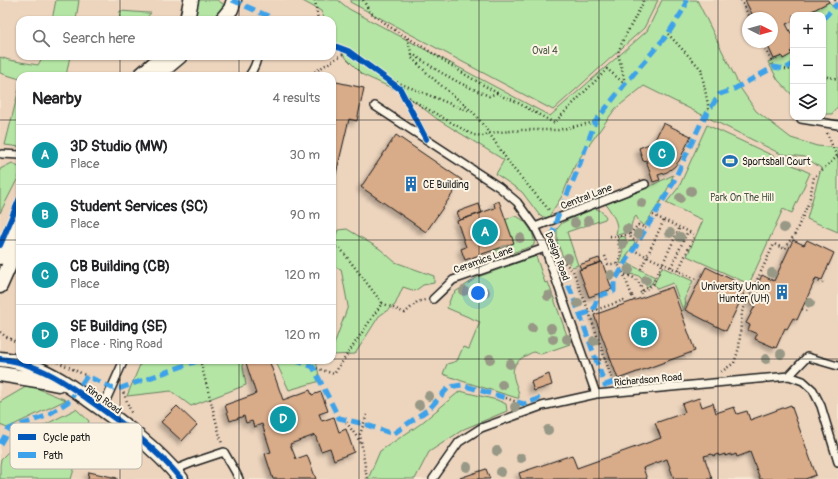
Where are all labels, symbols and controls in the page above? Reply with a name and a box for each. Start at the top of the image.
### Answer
north arrow [742,12,778,48]
map controls [790,12,826,120]
button: + [790,12,826,48]
search box [16,16,336,60]
icon: search [30,27,52,49]
text: Search here [62,29,135,48]
park label: Oval 4 [532,45,558,57]
button: − [790,48,826,84]
button: layers [790,84,826,120]
text: Nearby [32,88,81,109]
text: 4 results [273,90,320,106]
text: 3D Studio (MW) [70,137,168,156]
pin: C [649,139,675,169]
text: A [41,147,49,163]
text: 30 m [290,147,320,163]
sports icon: Sportsball Court [721,152,739,170]
text: Place [70,156,99,172]
place label: Sportsball Court [742,156,812,168]
building icon: CE Building [402,175,420,193]
place label: CE Building [423,179,469,191]
street label: Central Lane [559,182,614,212]
park label: Park On The Hill [710,192,774,204]
text: Student Services (SC) [70,197,209,216]
text: B [41,207,49,223]
text: 90 m [290,207,320,223]
text: Place [70,216,99,232]
pin: A [472,217,498,247]
street label: Design Road [542,230,572,282]
street label: Ceramics Lane [452,244,515,276]
text: CB Building (CB) [70,257,170,276]
text: C [41,267,49,283]
text: 120 m [284,267,320,283]
text: Place [70,276,99,292]
place label: University Union Hunter (UH) [701,281,770,305]
your location [468,283,488,303]
building icon: University Union Hunter (UH) [773,283,791,301]
text: SE Building (SE) [70,317,168,336]
pin: B [631,318,657,348]
text: D [41,327,49,343]
text: 120 m [284,327,320,343]
text: Place · Ring Road [70,336,163,352]
street label: Richardson Road [613,371,683,389]
street label: Ring Road [83,383,124,417]
pin: D [270,404,296,434]
legend [10,423,142,469]
text: Cycle path [43,431,90,444]
text: Path [43,449,63,462]

